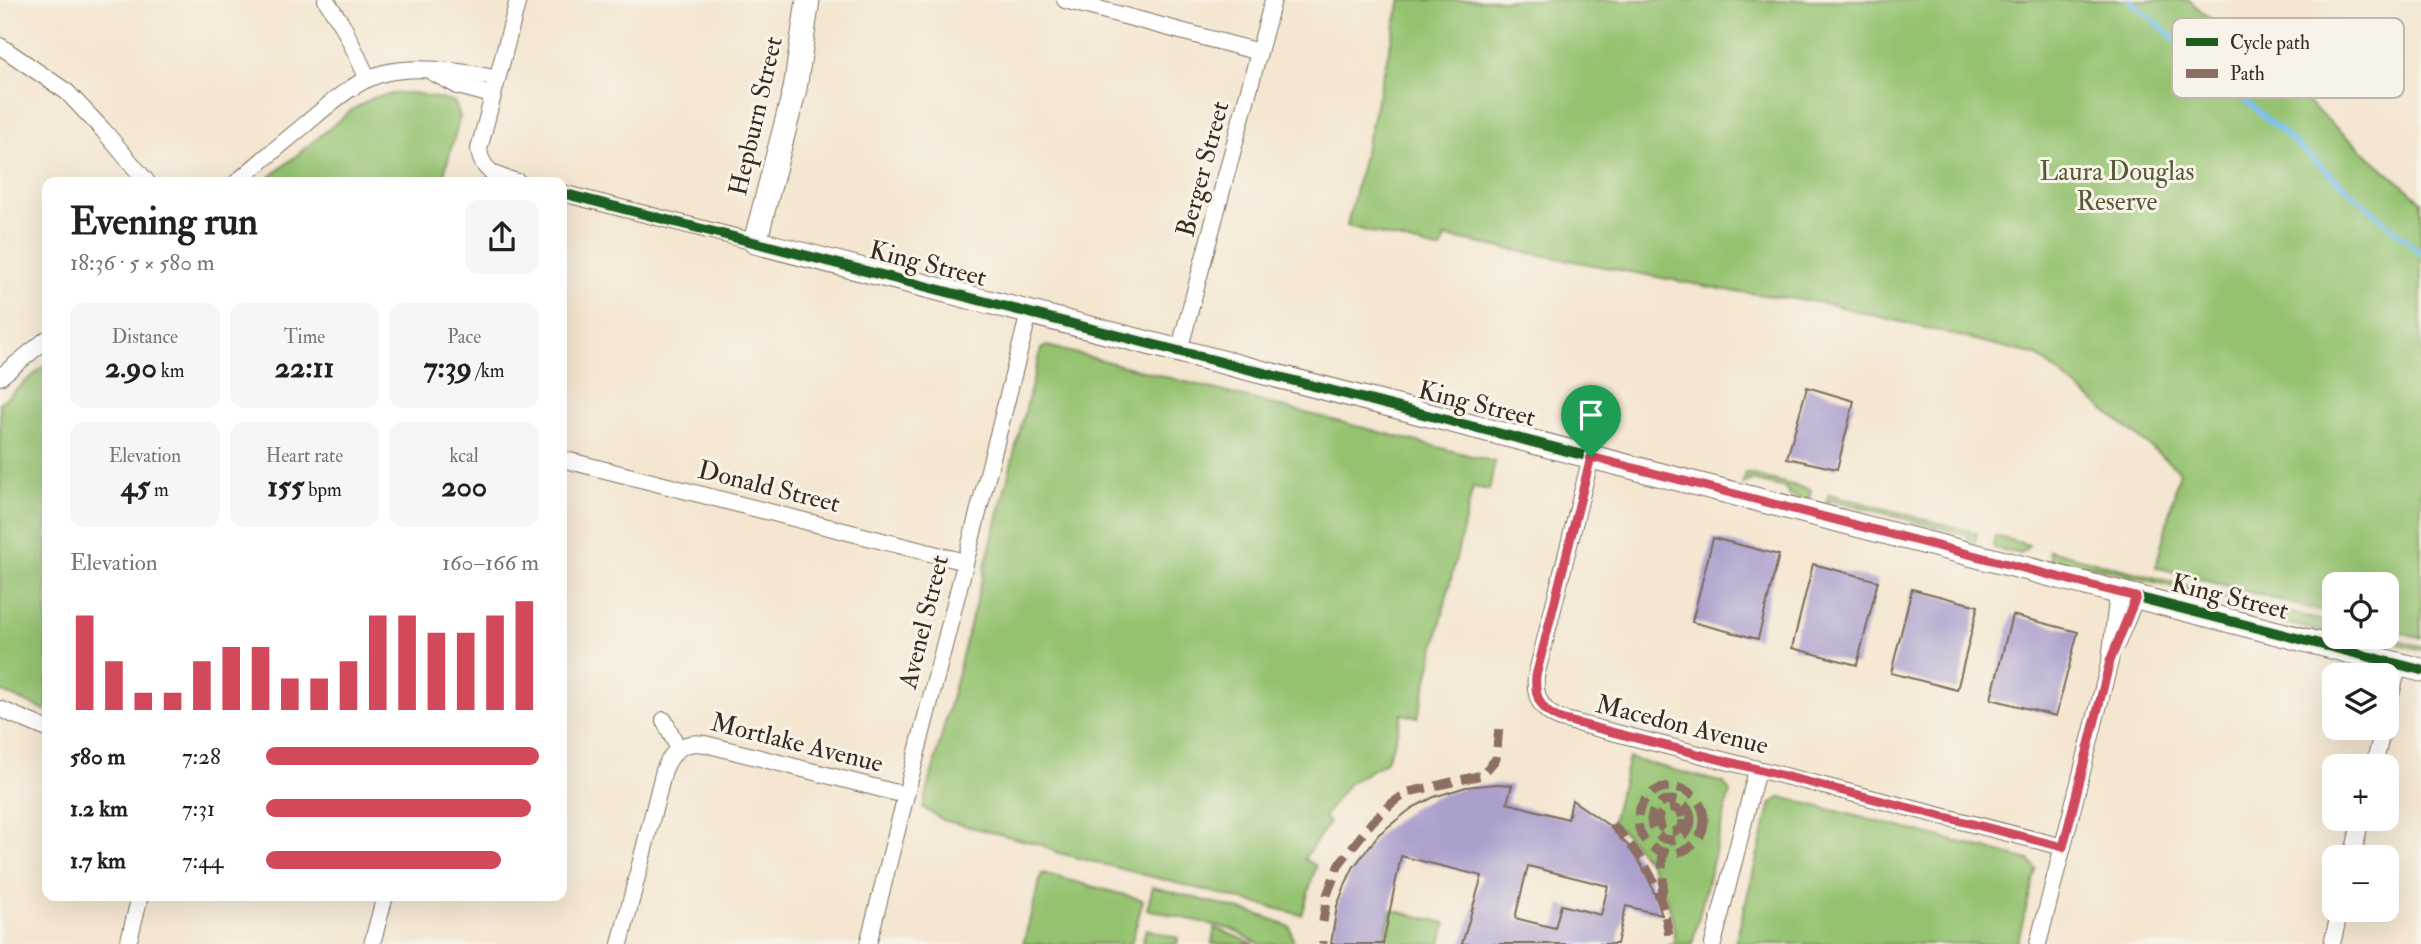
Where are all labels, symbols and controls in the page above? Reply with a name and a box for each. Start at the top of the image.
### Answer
legend [2172,18,2404,98]
text: Cycle path [2230,31,2310,56]
street label: Hepburn Street [722,33,791,199]
text: Path [2230,62,2265,86]
street label: Berger Street [1170,98,1236,240]
park label: Laura Douglas Reserve [2039,156,2195,218]
text: Evening run [70,198,258,246]
button: share [465,200,539,274]
street label: King Street [866,234,990,294]
text: 18:36 · 5 × 580 m [70,248,215,277]
text: Distance [112,325,178,349]
text: Time [284,325,325,349]
text: Pace [447,325,481,349]
text: 2.90 [105,349,157,386]
text: 22:11 [275,349,334,386]
text: 7:39 [424,349,472,386]
text: km [157,359,185,383]
text: /km [472,359,505,383]
street label: King Street [1415,374,1539,434]
pin [1561,385,1621,457]
icon: arrive [1572,396,1610,434]
text: Elevation [109,444,181,468]
text: Heart rate [266,444,343,468]
text: kcal [450,444,479,468]
street label: Donald Street [695,454,843,520]
text: 45 [121,468,150,505]
text: 155 [267,468,304,505]
text: 200 [441,468,487,505]
text: m [150,478,169,502]
text: bpm [304,478,342,502]
text: Elevation [70,548,158,577]
text: 160–166 m [442,548,539,577]
street label: Avenel Street [892,552,956,693]
street label: King Street [2168,567,2292,627]
map controls [2322,572,2399,922]
button: locate [2322,572,2399,649]
button: layers [2322,663,2399,740]
street label: Macedon Avenue [1592,688,1772,762]
street label: Mortlake Avenue [708,706,887,780]
text: 580 m [70,742,125,771]
text: 7:28 [182,742,221,771]
button: + [2322,754,2399,831]
text: 1.2 km [70,794,128,823]
text: 7:31 [182,794,215,823]
button: − [2322,845,2399,922]
text: 1.7 km [70,846,126,875]
text: 7:44 [182,846,223,875]

